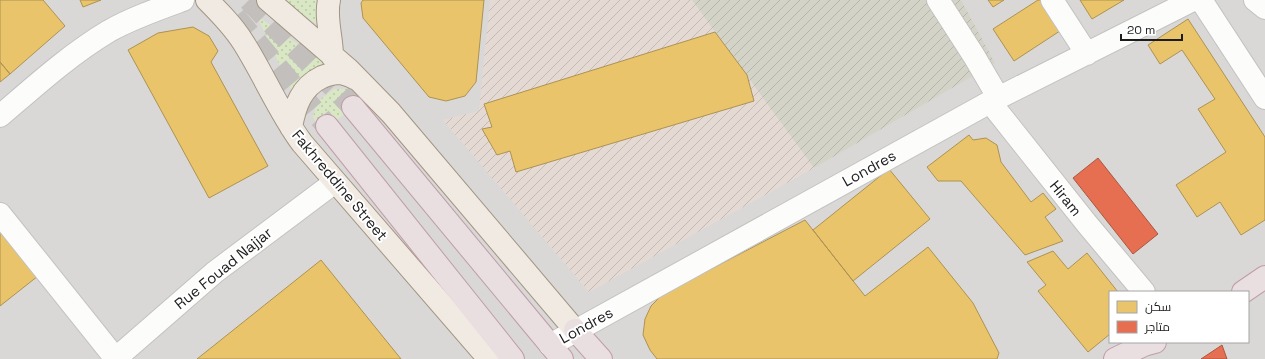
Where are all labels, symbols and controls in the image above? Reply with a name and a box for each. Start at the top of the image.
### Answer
scale bar [1121,16,1182,42]
text: 20 m [1127,22,1155,38]
street label: Fakhreddine Street [288,126,392,244]
street label: Londres [839,145,899,190]
street label: Hiram [1046,176,1086,220]
street label: Rue Fouad Najjar [170,223,276,313]
legend [1109,291,1249,343]
text: سكن [1145,299,1171,315]
street label: Londres [556,302,616,347]
text: متاجر [1144,319,1170,335]

